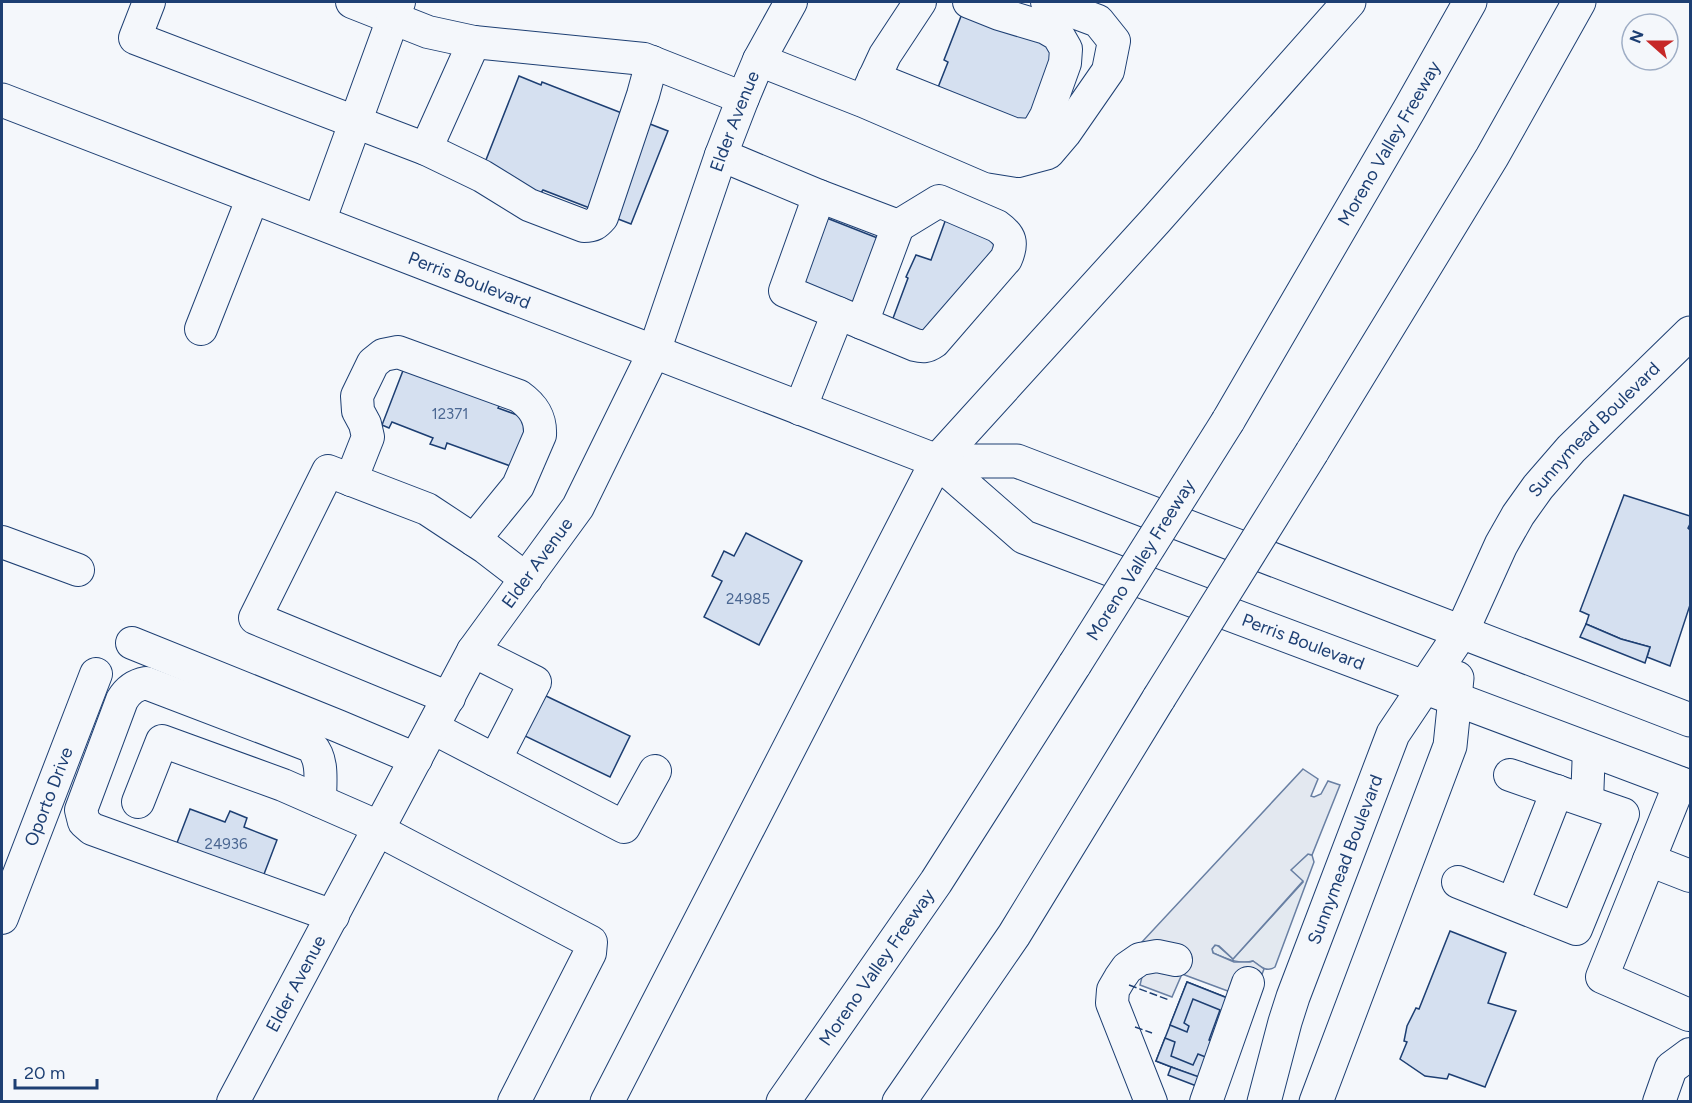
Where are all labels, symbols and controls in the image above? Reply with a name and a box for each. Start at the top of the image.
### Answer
north arrow [1620,12,1680,72]
text: N [1625,28,1648,46]
street label: Moreno Valley Freeway [1333,57,1446,230]
street label: Elder Avenue [705,67,764,175]
street label: Perris Boulevard [405,247,534,314]
street label: Sunnymead Boulevard [1523,357,1665,501]
house number: 12371 [432,405,469,423]
street label: Moreno Valley Freeway [1082,475,1200,645]
street label: Elder Avenue [497,513,578,612]
house number: 24985 [726,590,770,608]
street label: Perris Boulevard [1239,609,1368,675]
street label: Oporto Drive [20,744,78,849]
street label: Sunnymead Boulevard [1303,772,1388,948]
house number: 24936 [205,835,248,853]
street label: Moreno Valley Freeway [814,884,939,1050]
street label: Elder Avenue [261,931,331,1036]
scale bar [15,1052,98,1090]
text: 20 m [24,1062,65,1084]

